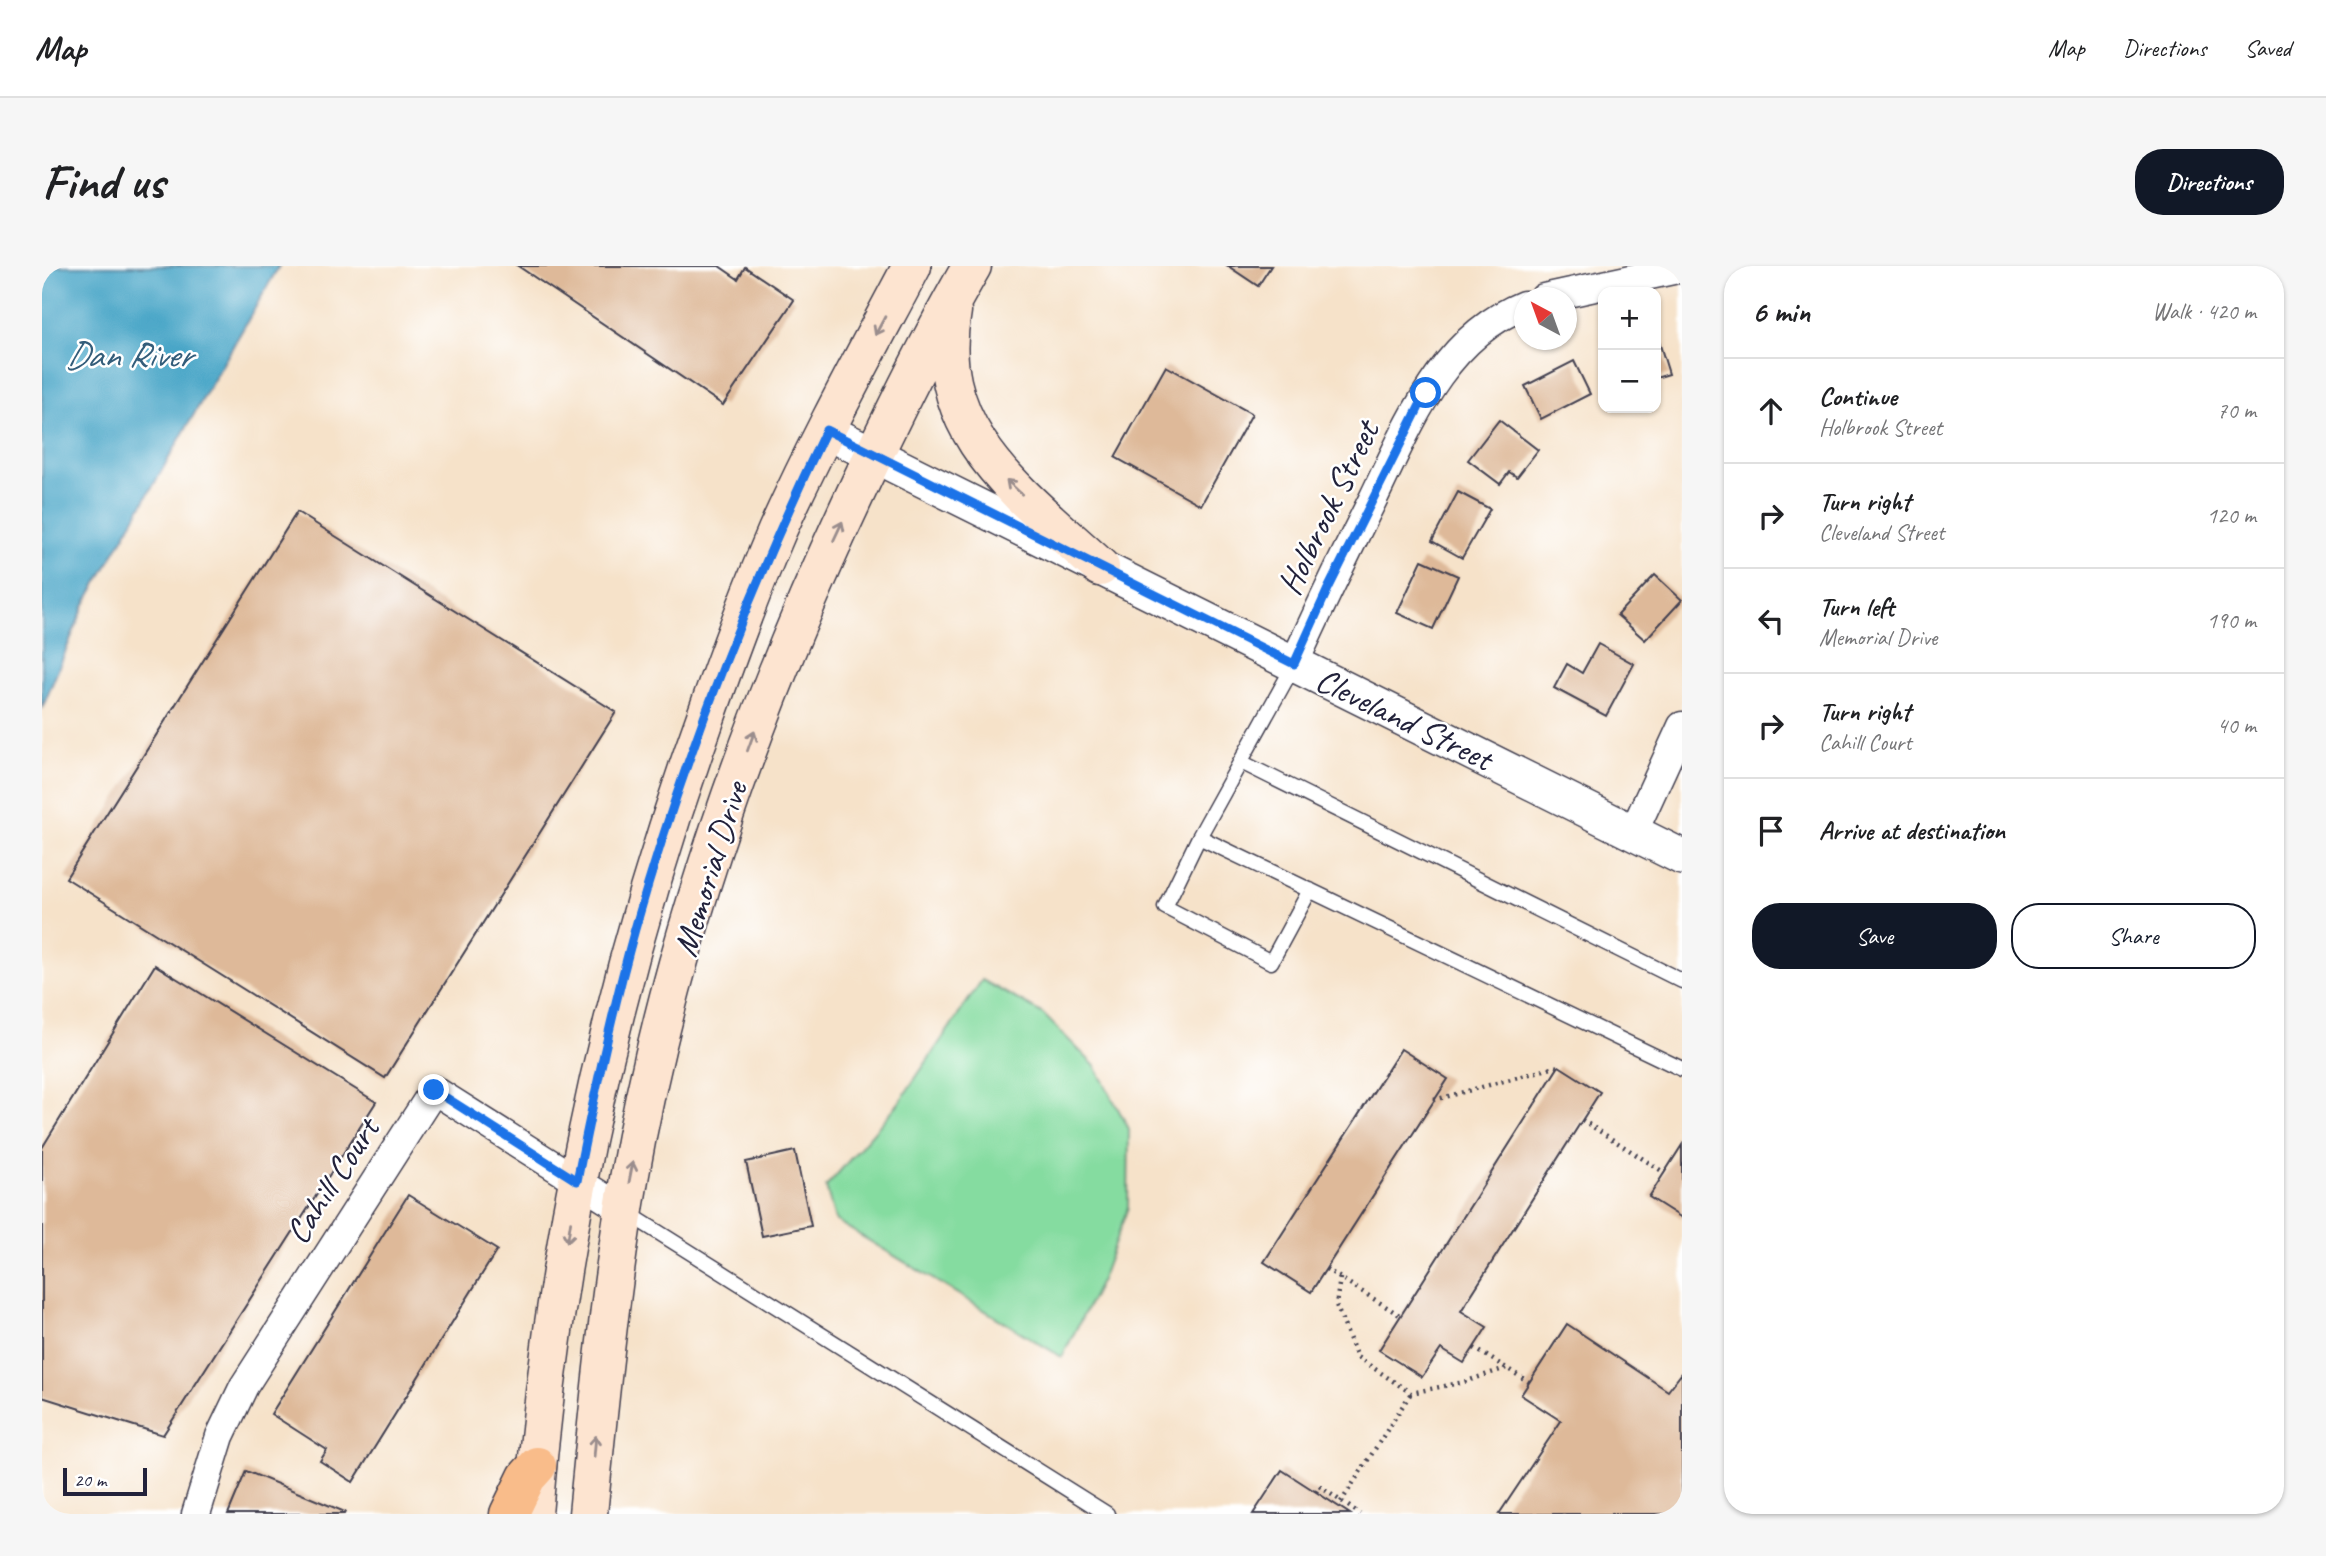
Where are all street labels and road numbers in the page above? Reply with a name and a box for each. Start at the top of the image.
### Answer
street label: Holbrook Street [1267,411,1391,602]
street label: Cleveland Street [1308,657,1503,783]
street label: Memorial Drive [662,774,759,962]
street label: Cahill Court [275,1107,391,1252]

